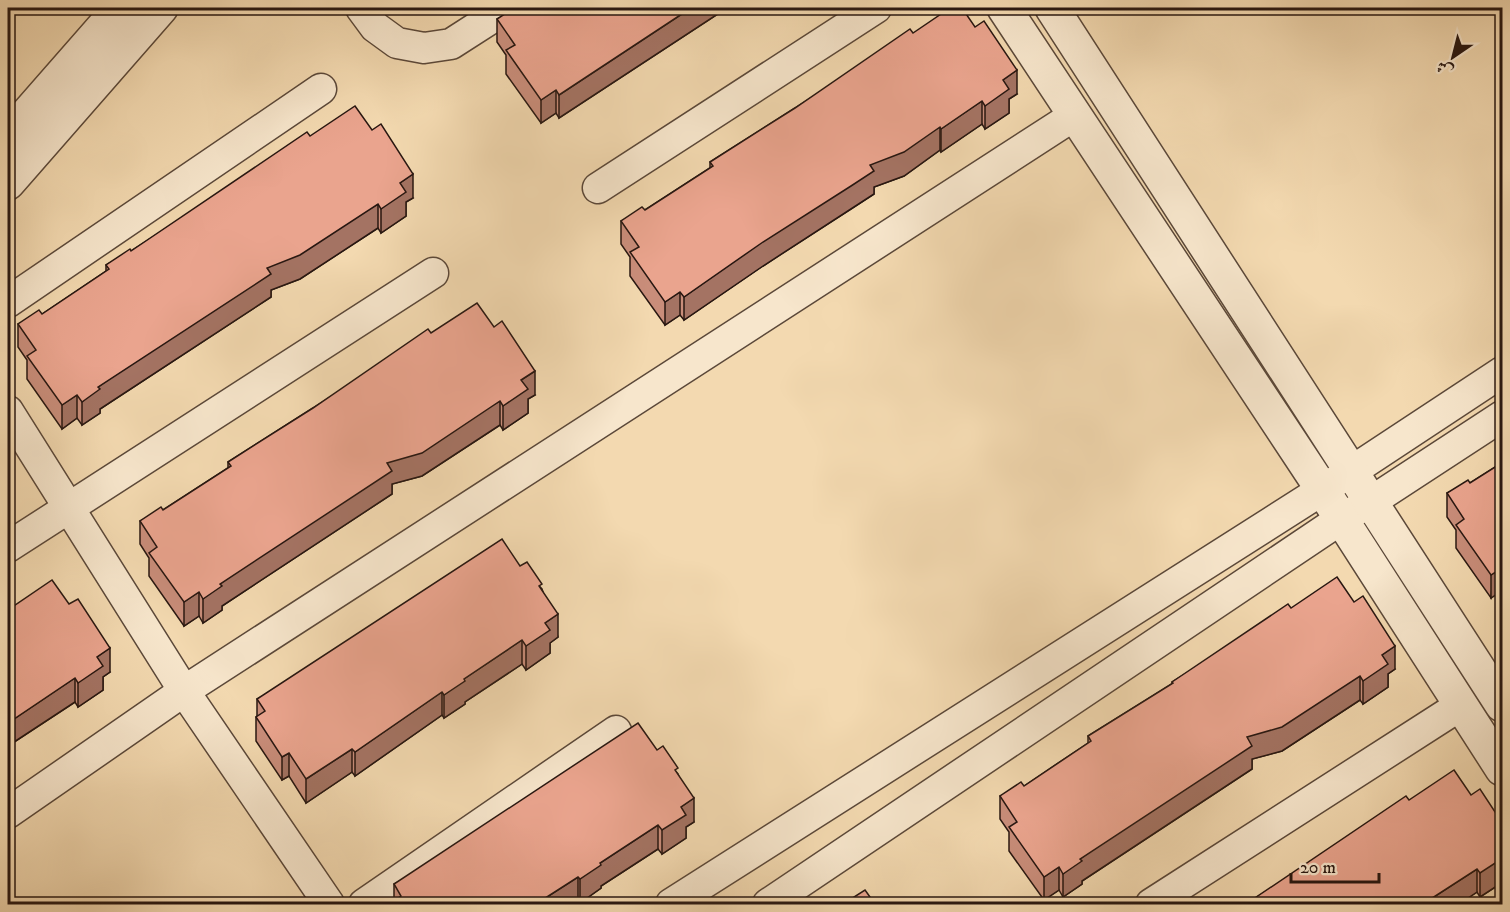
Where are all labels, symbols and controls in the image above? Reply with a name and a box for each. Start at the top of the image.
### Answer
north arrow [1423,27,1483,87]
text: ش [1433,56,1457,81]
scale bar [1291,846,1380,884]
text: 20 m [1300,857,1336,879]

